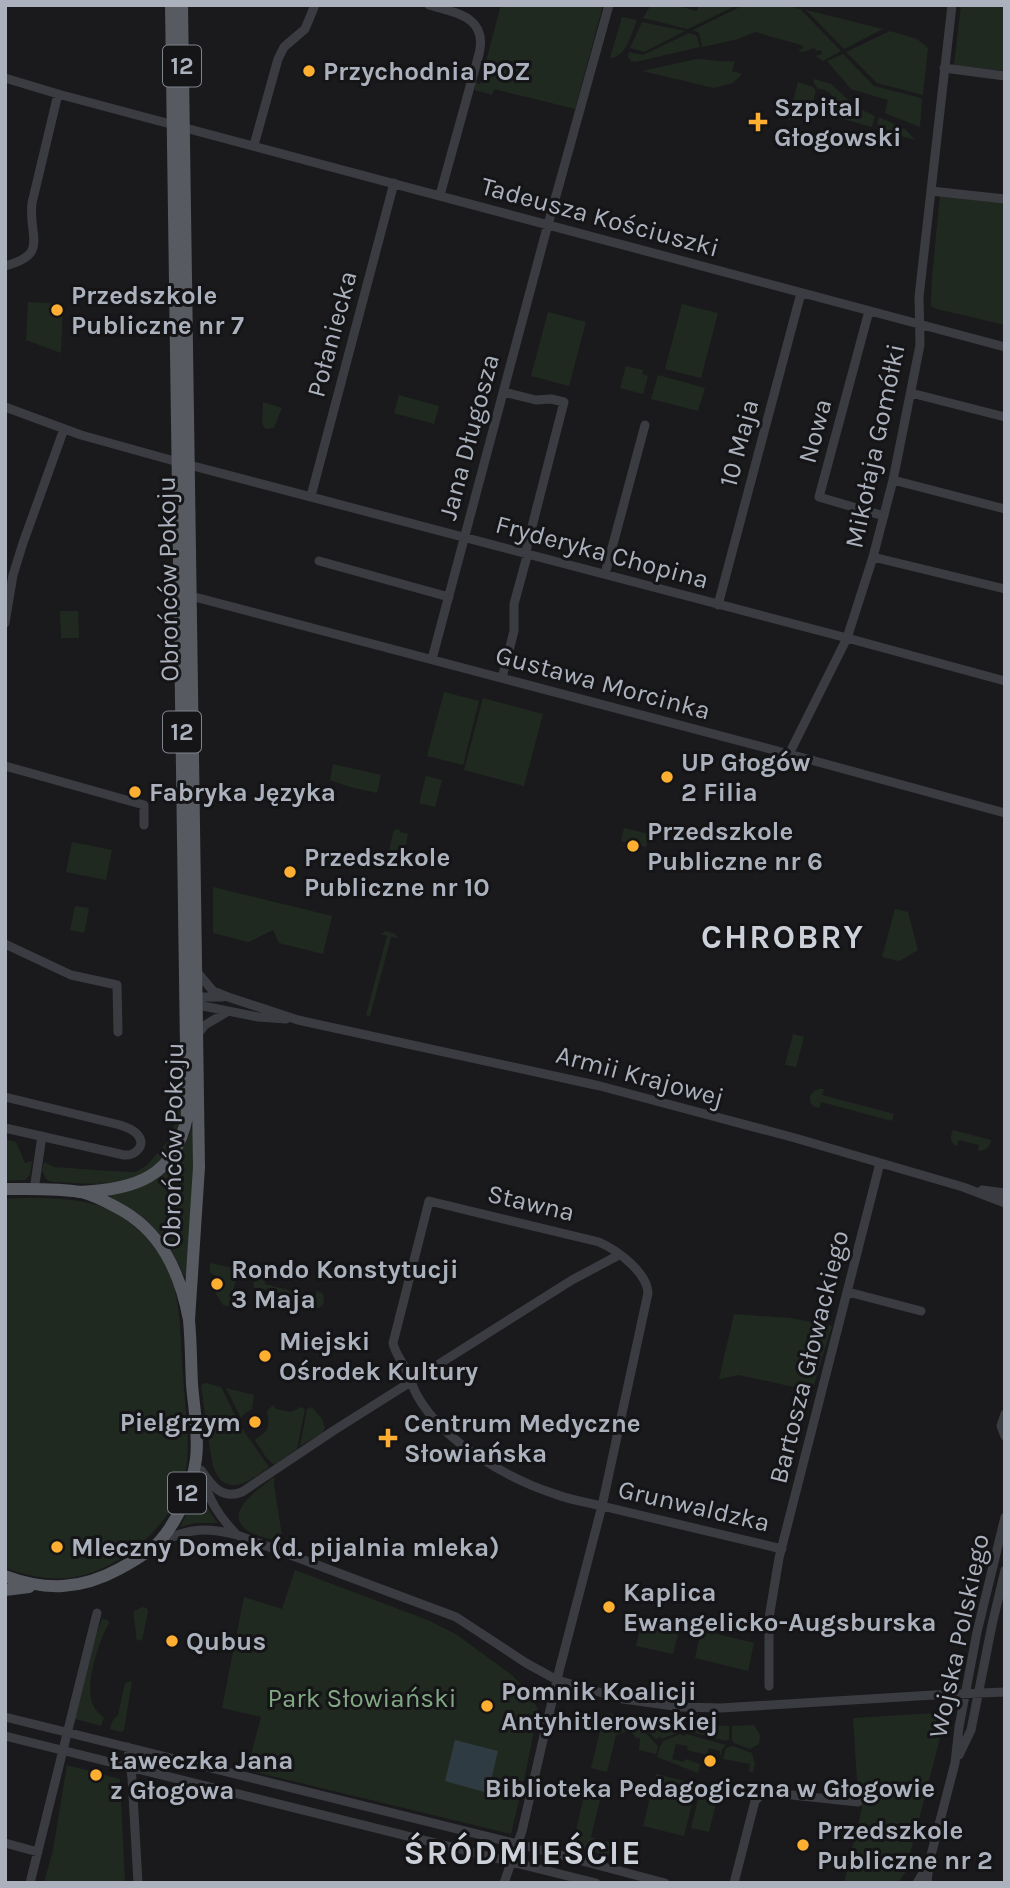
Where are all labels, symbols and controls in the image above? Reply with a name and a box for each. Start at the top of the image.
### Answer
road number: 12 [163,46,201,86]
place label: Przychodnia POZ [323,56,531,87]
marker: Przychodnia POZ [301,63,317,79]
place label: Szpital Głogowski [774,92,901,153]
marker: Szpital Głogowski [748,112,768,132]
street label: Tadeusza Kościuszki [478,170,722,264]
street label: Połaniecka [300,268,364,400]
place label: Przedszkole Publiczne nr 7 [71,280,244,341]
marker: Przedszkole Publiczne nr 7 [49,302,65,318]
street label: Mikołaja Gomółki [838,341,912,551]
street label: Jana Długosza [432,351,506,523]
street label: 10 Maja [713,396,765,490]
street label: Nowa [792,396,838,466]
street label: Obrońców Pokoju [151,476,185,682]
street label: Fryderyka Chopina [492,509,712,595]
street label: Gustawa Morcinka [492,639,714,727]
road number: 12 [163,712,201,752]
place label: UP Głogów 2 Filia [681,747,811,808]
marker: UP Głogów 2 Filia [659,769,675,785]
place label: Fabryka Języka [149,777,336,808]
marker: Fabryka Języka [127,784,143,800]
place label: Przedszkole Publiczne nr 6 [647,816,823,877]
marker: Przedszkole Publiczne nr 6 [625,838,641,854]
place label: Przedszkole Publiczne nr 10 [304,842,490,903]
marker: Przedszkole Publiczne nr 10 [282,864,298,880]
district label: CHROBRY [701,918,865,956]
street label: Armii Krajowej [553,1039,727,1113]
street label: Obrońców Pokoju [156,1042,190,1248]
street label: Stawna [484,1178,578,1228]
street label: Bartosza Głowackiego [763,1227,855,1487]
place label: Rondo Konstytucji 3 Maja [231,1254,458,1315]
marker: Rondo Konstytucji 3 Maja [209,1276,225,1292]
place label: Miejski Ośrodek Kultury [279,1326,478,1387]
marker: Miejski Ośrodek Kultury [257,1348,273,1364]
place label: Pielgrzym [120,1407,241,1438]
place label: Centrum Medyczne Słowiańska [404,1408,641,1469]
marker: Pielgrzym [247,1414,263,1430]
marker: Centrum Medyczne Słowiańska [378,1428,398,1448]
road number: 12 [168,1472,206,1513]
street label: Grunwaldzka [615,1473,773,1539]
street label: Wojska Polskiego [922,1531,996,1741]
place label: Mleczny Domek (d. pijalnia mleka) [71,1532,500,1563]
marker: Mleczny Domek (d. pijalnia mleka) [49,1539,65,1555]
place label: Kaplica Ewangelicko-Augsburska [623,1577,936,1638]
marker: Kaplica Ewangelicko-Augsburska [601,1599,617,1615]
place label: Qubus [186,1626,266,1657]
marker: Qubus [164,1633,180,1649]
place label: Pomnik Koalicji Antyhitlerowskiej [501,1676,718,1737]
park label: Park Słowiański [268,1683,456,1714]
marker: Pomnik Koalicji Antyhitlerowskiej [479,1698,495,1714]
place label: Ławeczka Jana z Głogowa [110,1745,294,1806]
marker: Biblioteka Pedagogiczna w Głogowie [702,1753,718,1769]
marker: Ławeczka Jana z Głogowa [88,1767,104,1783]
place label: Biblioteka Pedagogiczna w Głogowie [485,1773,935,1804]
place label: Przedszkole Publiczne nr 2 [817,1815,993,1876]
district label: ŚRÓDMIEŚCIE [403,1832,643,1872]
marker: Przedszkole Publiczne nr 2 [795,1837,811,1853]

